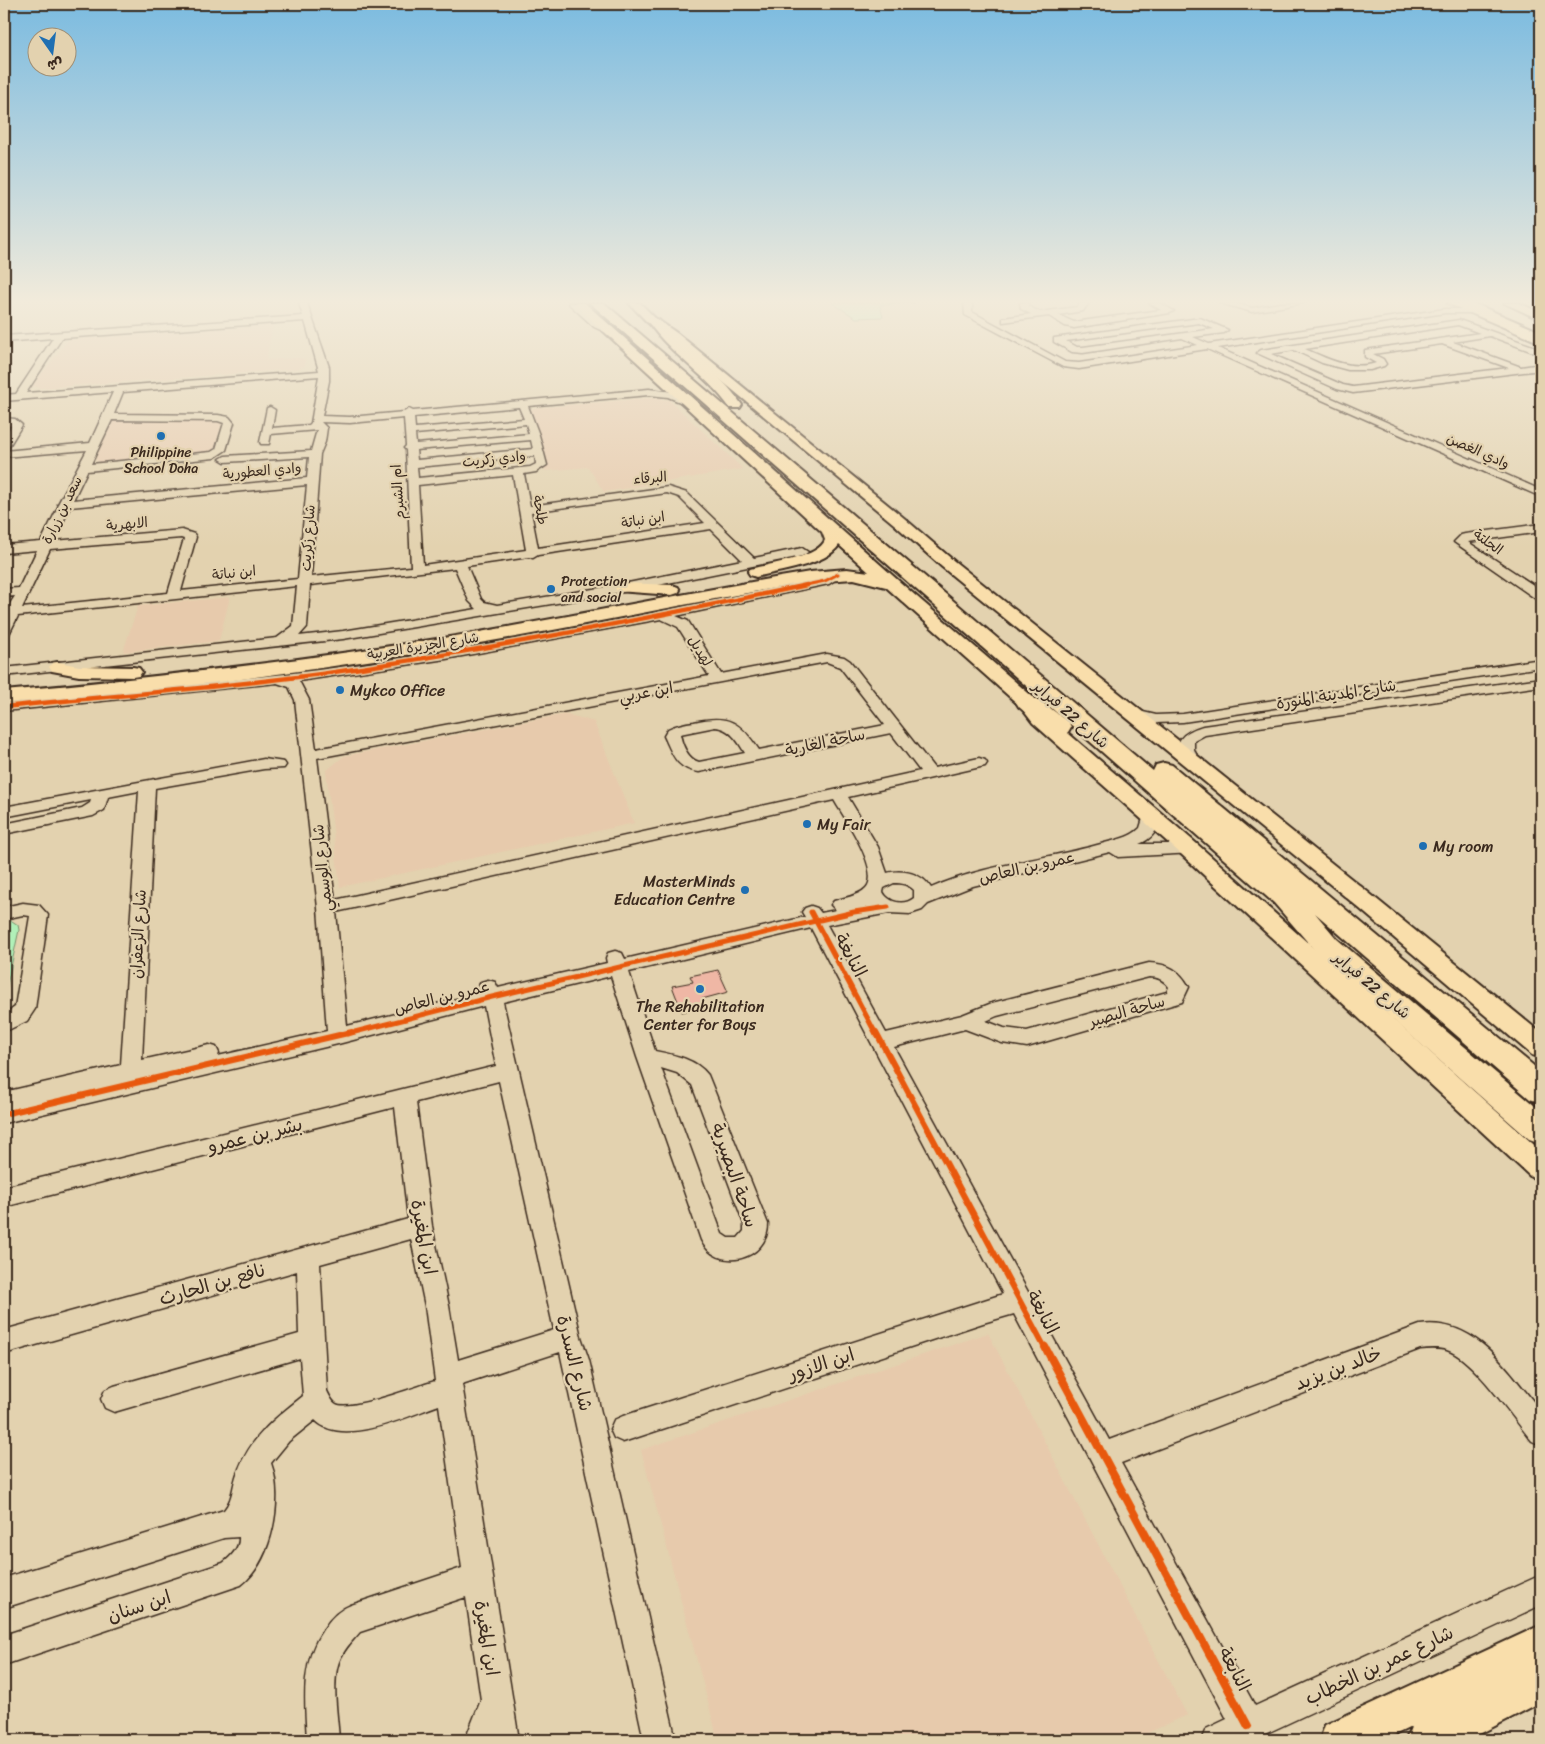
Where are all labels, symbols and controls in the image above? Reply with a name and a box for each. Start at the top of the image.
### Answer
north arrow [28,28,78,78]
text: ش [45,50,66,78]
street label: وادي الغصن [1442,426,1514,476]
marker: Philippine School Doha [155,430,167,442]
place label: Philippine School Doha [124,440,198,481]
street label: وادي زكريت [461,443,527,475]
street label: وادي العطورية [222,455,302,487]
street label: ام الشبرم [384,464,412,520]
street label: البرقاء [632,464,668,492]
street label: سعد بن زرارة [35,471,89,549]
street label: طلحة [525,493,555,527]
street label: شارع زكريت [293,504,323,572]
street label: ابن نباتة [619,504,667,536]
street label: الابهرية [105,510,149,538]
street label: الجلتة [1467,522,1509,562]
street label: ابن نباتة [211,558,257,588]
place label: Protection and social [561,569,628,610]
marker: Protection and social [545,583,557,595]
street label: شارع الجزيرة العربية [365,625,481,667]
street label: لهديل [681,630,719,672]
street label: شارع المدينة المنورة [1274,670,1398,718]
street label: شارع 22 فبراير [1024,671,1116,756]
street label: ابن عربي [616,673,676,711]
place label: Mykco Office [350,676,445,705]
marker: Mykco Office [334,684,346,696]
street label: ساحة الغارية [782,719,868,765]
place label: My Fair [817,810,872,839]
marker: My Fair [801,818,813,830]
street label: شارع الوسمي [303,823,341,913]
place label: My room [1433,832,1494,861]
marker: My room [1417,840,1429,852]
street label: عمرو بن العاص [976,842,1078,892]
place label: MasterMinds Education Centre [614,867,735,914]
marker: MasterMinds Education Centre [739,884,751,896]
street label: شارع الزعفران [121,889,155,979]
street label: النابغة [825,927,877,983]
street label: شارع 22 فبراير [1325,942,1418,1026]
street label: عمرو بن العاص [391,971,493,1023]
marker: The Rehabilitation Center for Boys [694,983,706,995]
street label: ساحة البصير [1084,986,1168,1036]
place label: The Rehabilitation Center for Boys [636,992,765,1039]
street label: بشر بن عمرو [202,1107,306,1163]
street label: ساحة البصيرية [702,1118,768,1232]
street label: ابن المغيرة [401,1197,447,1277]
street label: نافع بن الحارث [155,1253,269,1315]
street label: النابغة [1017,1284,1069,1340]
street label: شارع السدرة [547,1311,603,1415]
street label: خالد بن يزيد [1290,1336,1386,1400]
street label: ابن الازور [781,1338,859,1391]
street label: ابن سنان [103,1580,175,1632]
street label: ابن المغيرة [465,1598,509,1678]
street label: شارع عمر بن الخطاب [1299,1616,1459,1714]
street label: النابغة [1209,1641,1261,1697]

